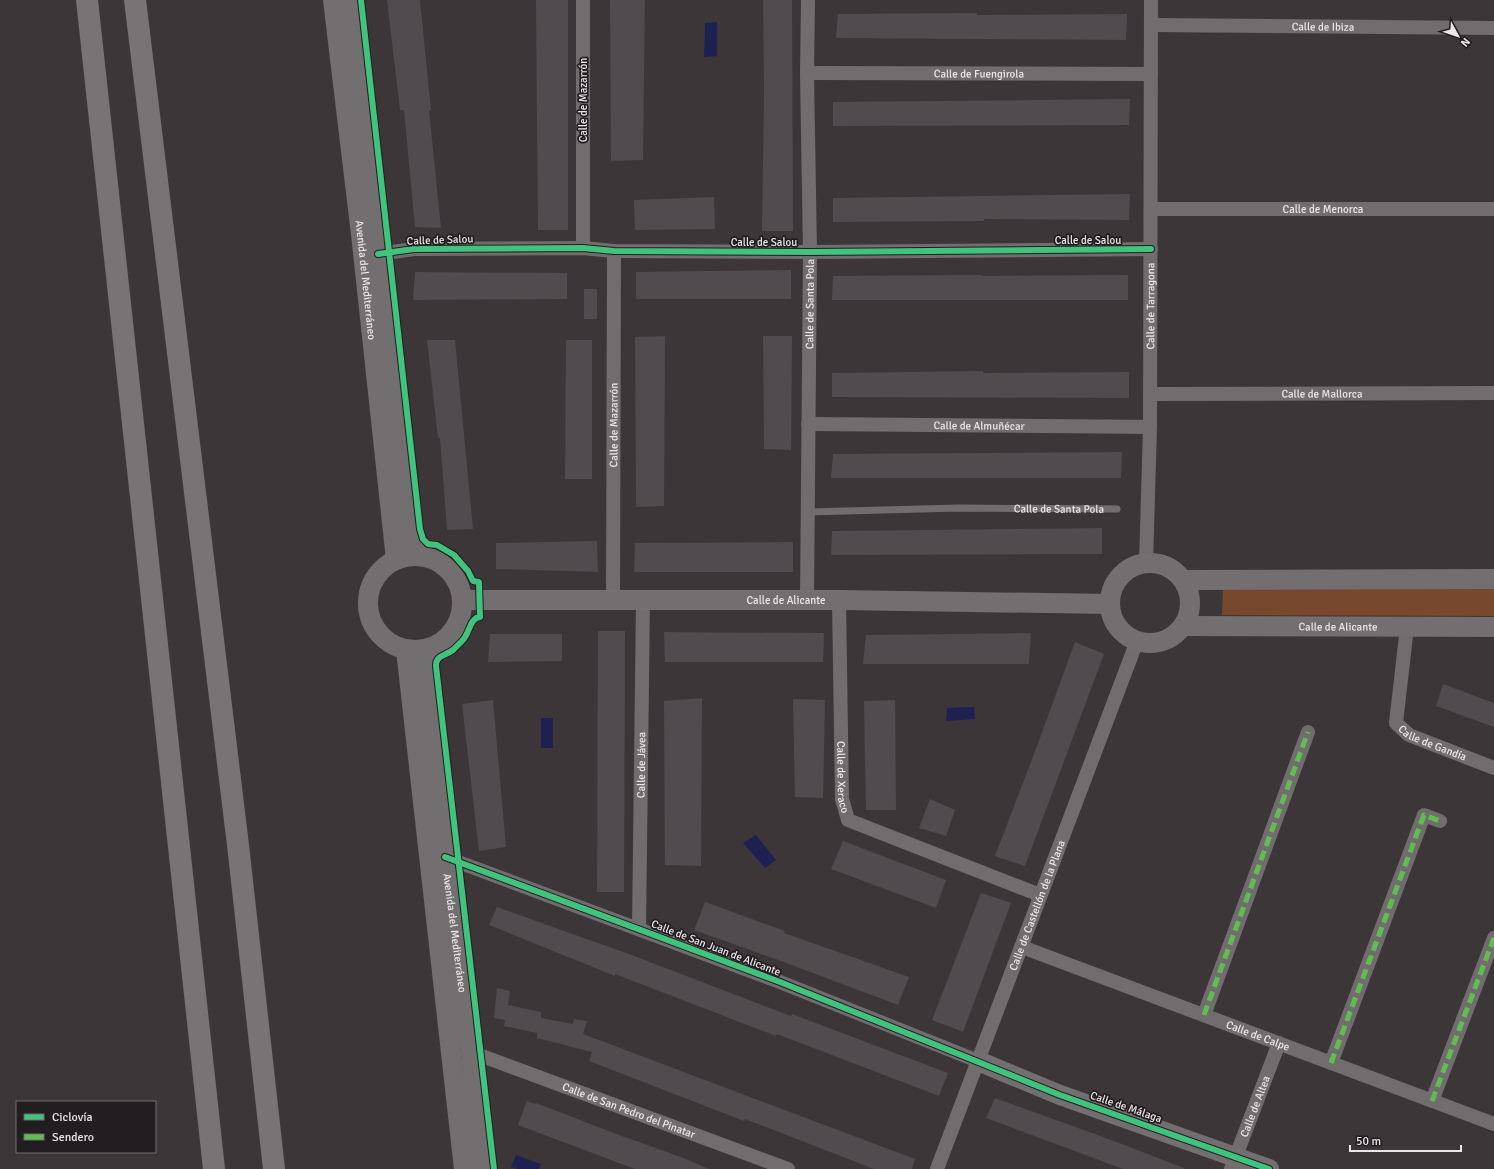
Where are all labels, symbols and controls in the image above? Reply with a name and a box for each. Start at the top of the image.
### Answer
north arrow [1438,16,1478,56]
street label: Calle de Ibiza [1292,20,1355,33]
text: N [1458,35,1473,49]
street label: Calle de Mazarrón [577,58,590,142]
street label: Calle de Fuengirola [934,67,1025,80]
street label: Calle de Menorca [1283,203,1364,216]
street label: Avenida del Mediterráneo [353,220,379,341]
street label: Calle de Salou [406,232,474,248]
street label: Calle de Salou [1055,234,1121,247]
street label: Calle de Salou [731,236,797,249]
street label: Calle de Santa Pola [803,258,816,349]
street label: Calle de Tarragona [1144,262,1157,350]
street label: Calle de Mazarrón [607,383,620,467]
street label: Calle de Mallorca [1281,387,1363,400]
street label: Calle de Almuñécar [933,419,1025,432]
street label: Calle de Santa Pola [1014,502,1105,515]
street label: Calle de Alicante [747,594,825,607]
street label: Calle de Alicante [1298,620,1378,633]
street label: Calle de Gandía [1396,722,1469,763]
street label: Calle de Jávea [634,731,648,798]
street label: Calle de Xeraco [835,741,852,815]
street label: Calle de Castellón de la Plana [1006,838,1068,972]
street label: Avenida del Mediterráneo [441,873,469,994]
street label: Calle de San Juan de Alicante [649,917,783,979]
street label: Calle de Calpe [1224,1018,1292,1053]
street label: Calle de Altea [1237,1073,1273,1139]
street label: Calle de San Pedro del Pinatar [561,1080,697,1141]
street label: Calle de Málaga [1089,1089,1164,1125]
legend [16,1101,156,1153]
text: Ciclovía [52,1110,93,1125]
scale bar [1350,1127,1461,1153]
text: Sendero [52,1130,94,1145]
text: 50 m [1356,1134,1381,1149]

